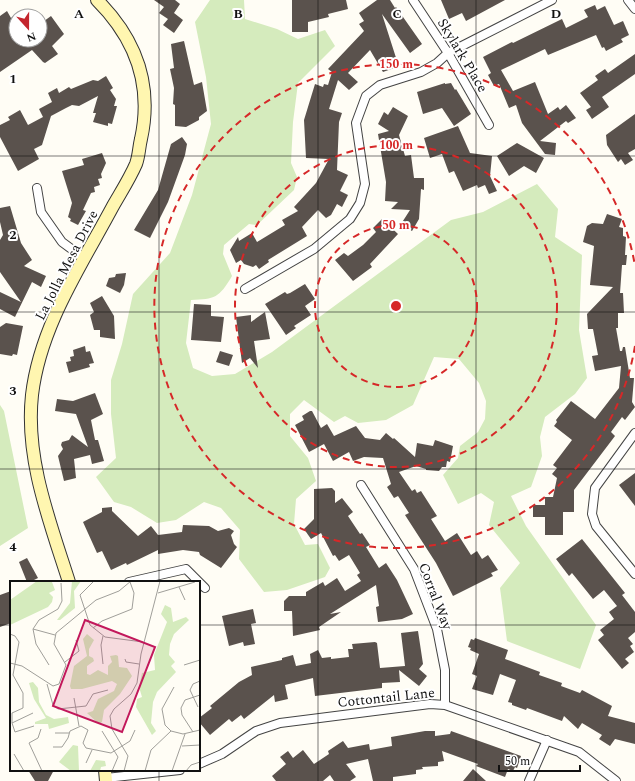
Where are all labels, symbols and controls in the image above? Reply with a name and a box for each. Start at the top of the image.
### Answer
text: A [74,4,84,24]
text: B [233,4,243,24]
text: C [392,4,402,24]
text: D [551,4,561,24]
north arrow [8,8,48,48]
street label: Skylark Place [432,14,493,96]
text: N [24,27,39,46]
text: 150 m [379,55,413,74]
text: 1 [9,69,17,89]
text: 100 m [379,136,413,155]
street label: La Jolla Mesa Drive [30,206,103,324]
text: 50 m [382,216,410,235]
text: 2 [9,225,17,245]
centre of rings [389,299,403,313]
text: 3 [9,381,17,401]
text: 4 [9,537,17,557]
street label: Corral Way [413,560,458,634]
inset map [10,581,200,771]
street label: Cottontail Lane [336,682,436,713]
scale bar [499,747,580,773]
text: 50 m [505,752,530,771]

